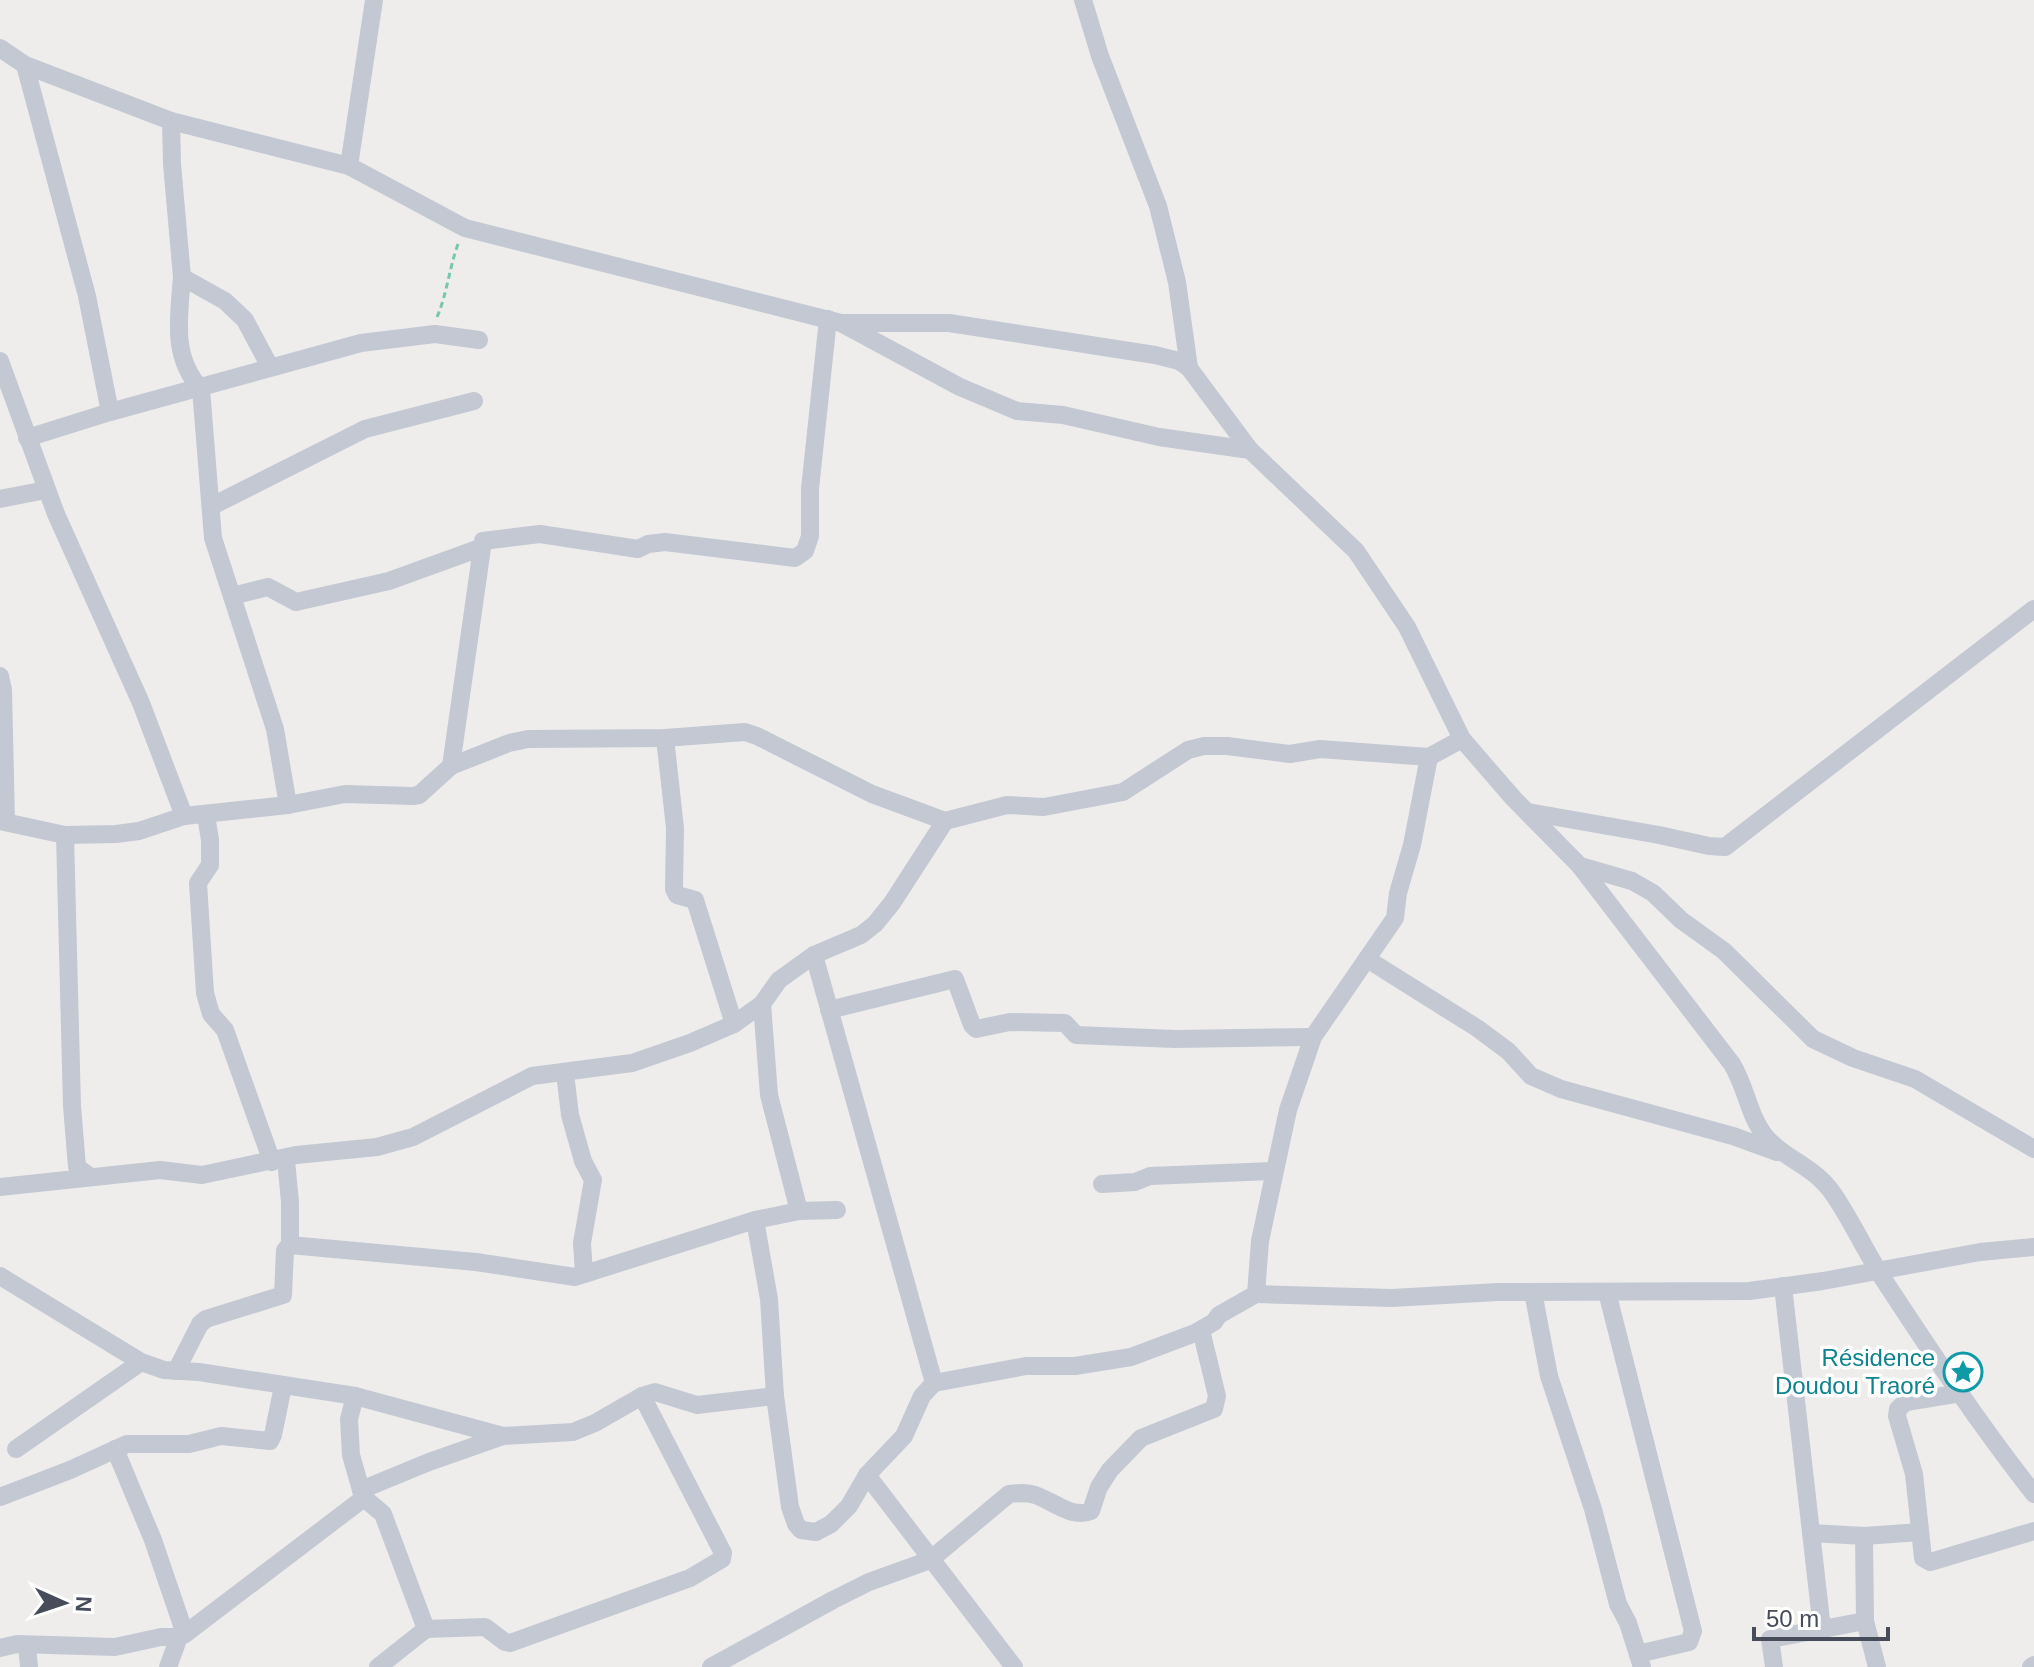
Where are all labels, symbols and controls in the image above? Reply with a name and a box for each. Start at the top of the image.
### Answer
place label: Résidence Doudou Traoré [1775,1344,1935,1399]
place icon: Résidence Doudou Traoré [1942,1351,1984,1393]
north arrow [24,1563,104,1643]
scale bar [1754,1591,1888,1641]
text: N [71,1595,96,1613]
text: 50 m [1766,1605,1819,1632]

